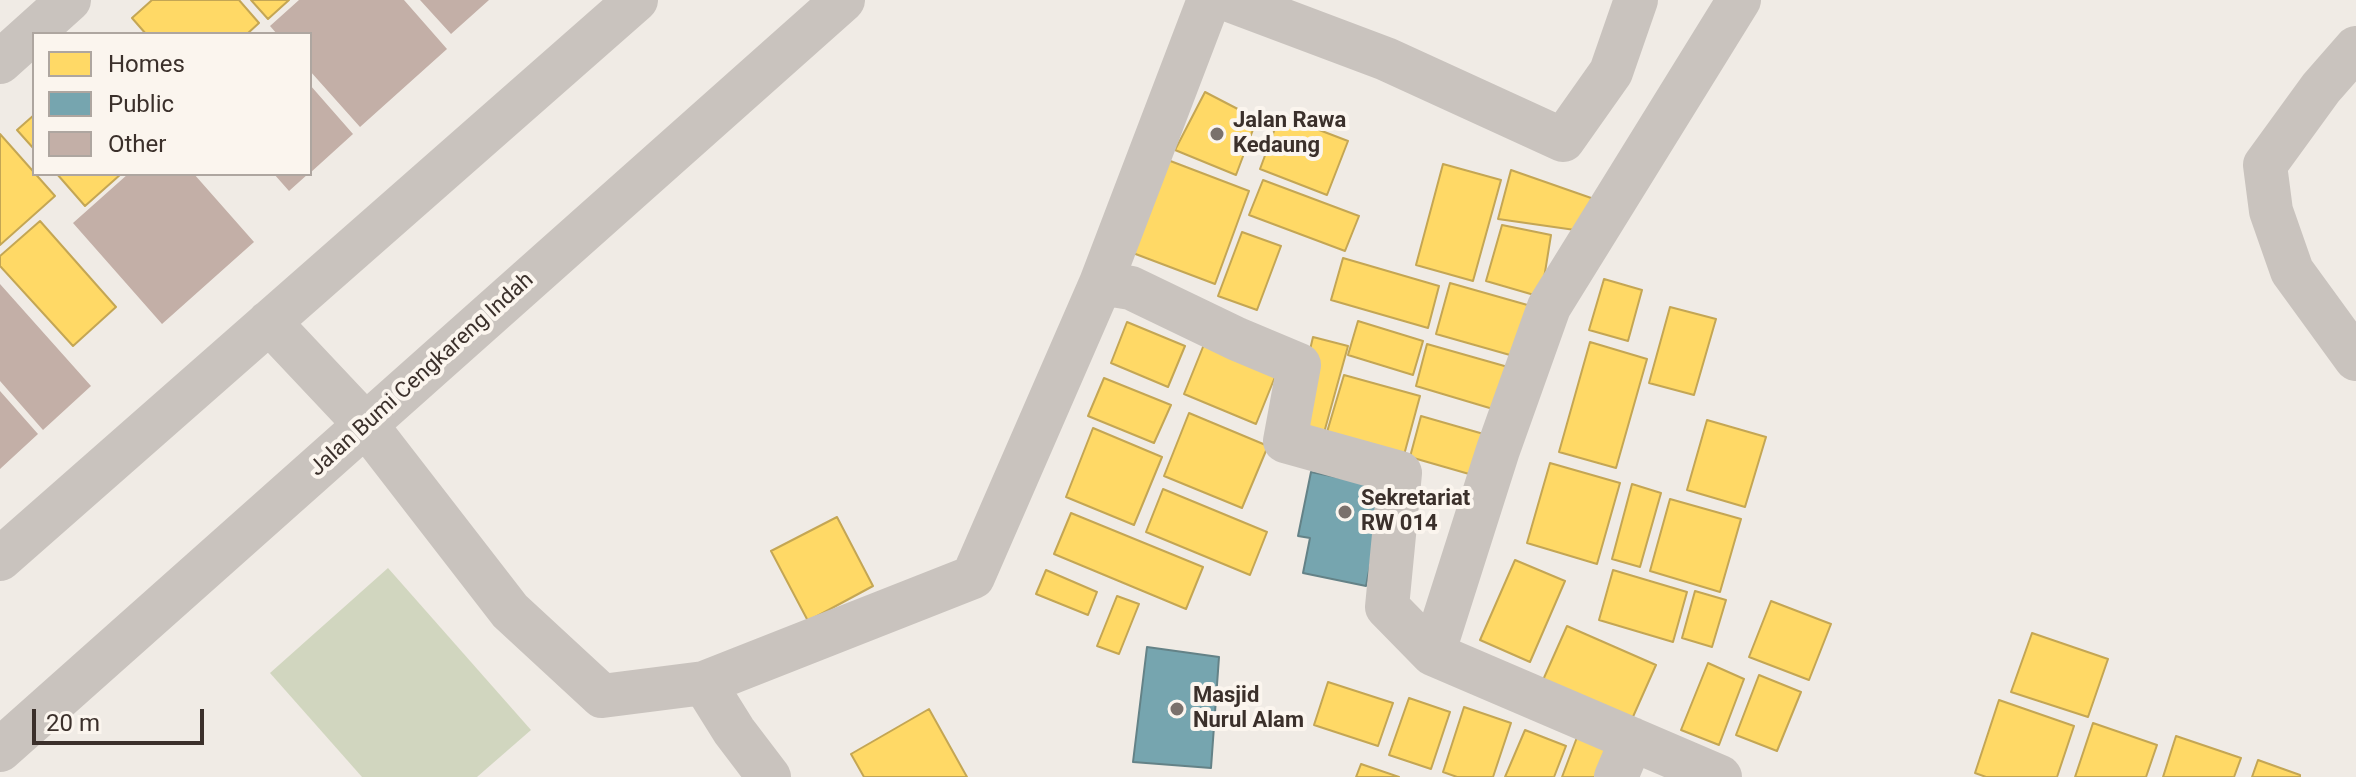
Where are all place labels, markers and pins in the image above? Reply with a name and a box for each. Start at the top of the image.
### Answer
place label: Jalan Rawa Kedaung [1233,108,1346,160]
marker: Jalan Rawa Kedaung [1208,125,1226,143]
place label: Sekretariat RW 014 [1361,486,1470,538]
marker: Sekretariat RW 014 [1336,503,1354,521]
place label: Masjid Nurul Alam [1193,683,1304,734]
marker: Masjid Nurul Alam [1168,700,1186,718]

